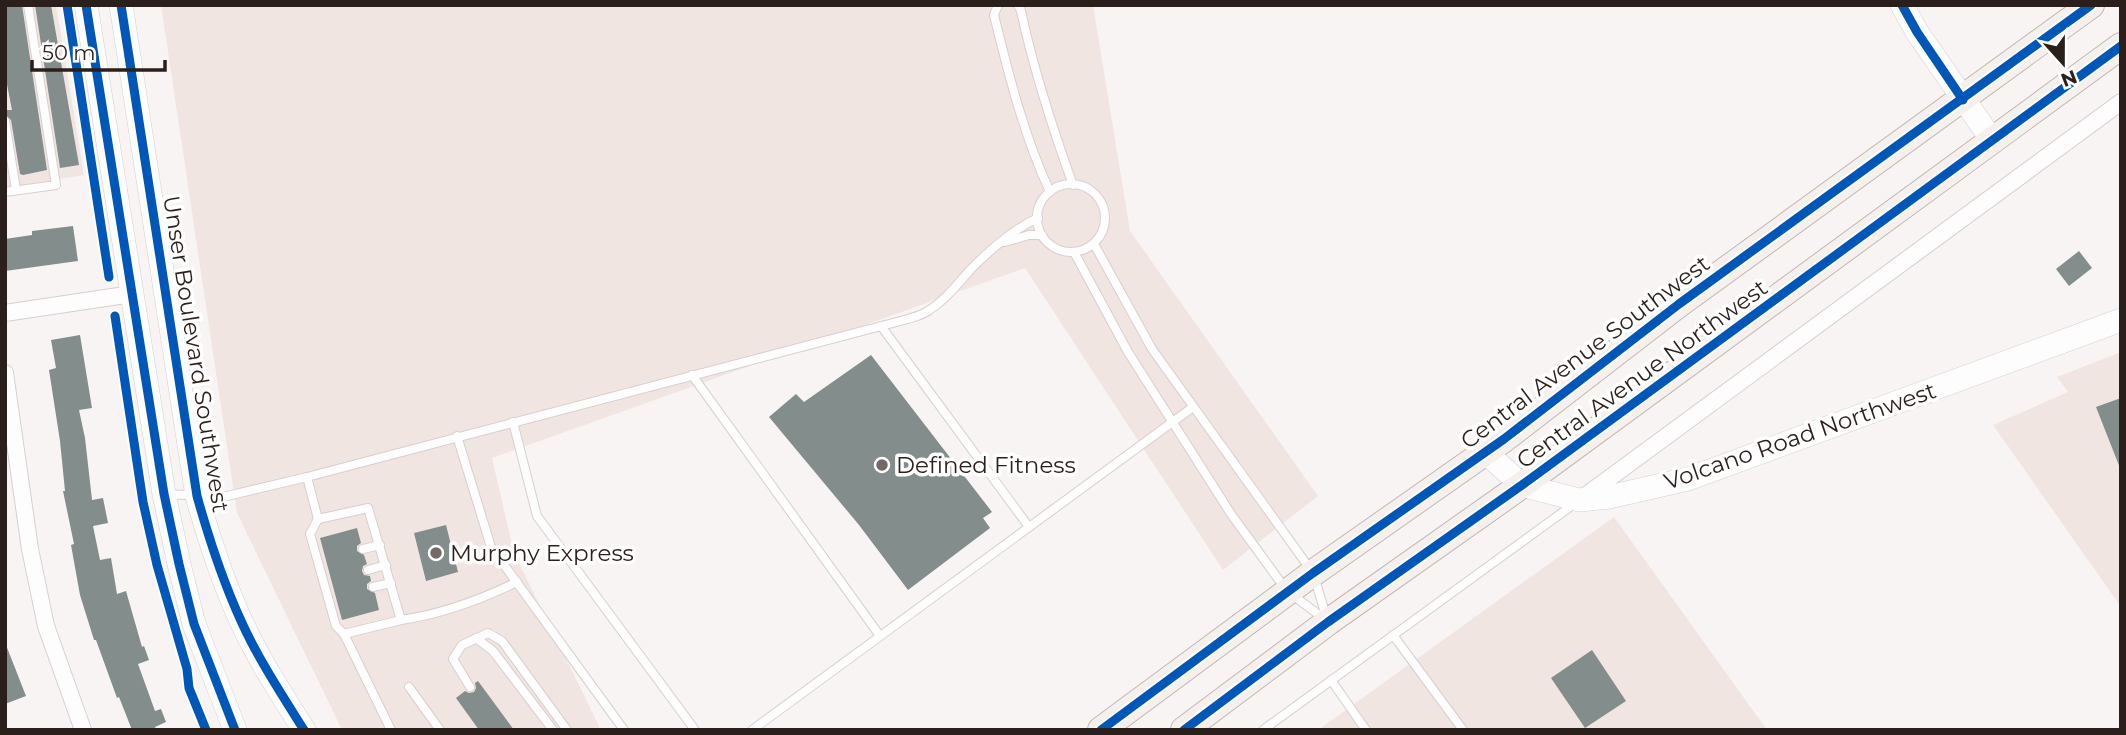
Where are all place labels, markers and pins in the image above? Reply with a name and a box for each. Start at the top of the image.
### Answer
place label: Defined Fitness [896,451,1076,479]
marker: Defined Fitness [874,457,890,473]
place label: Murphy Express [450,539,634,567]
marker: Murphy Express [428,545,444,561]

